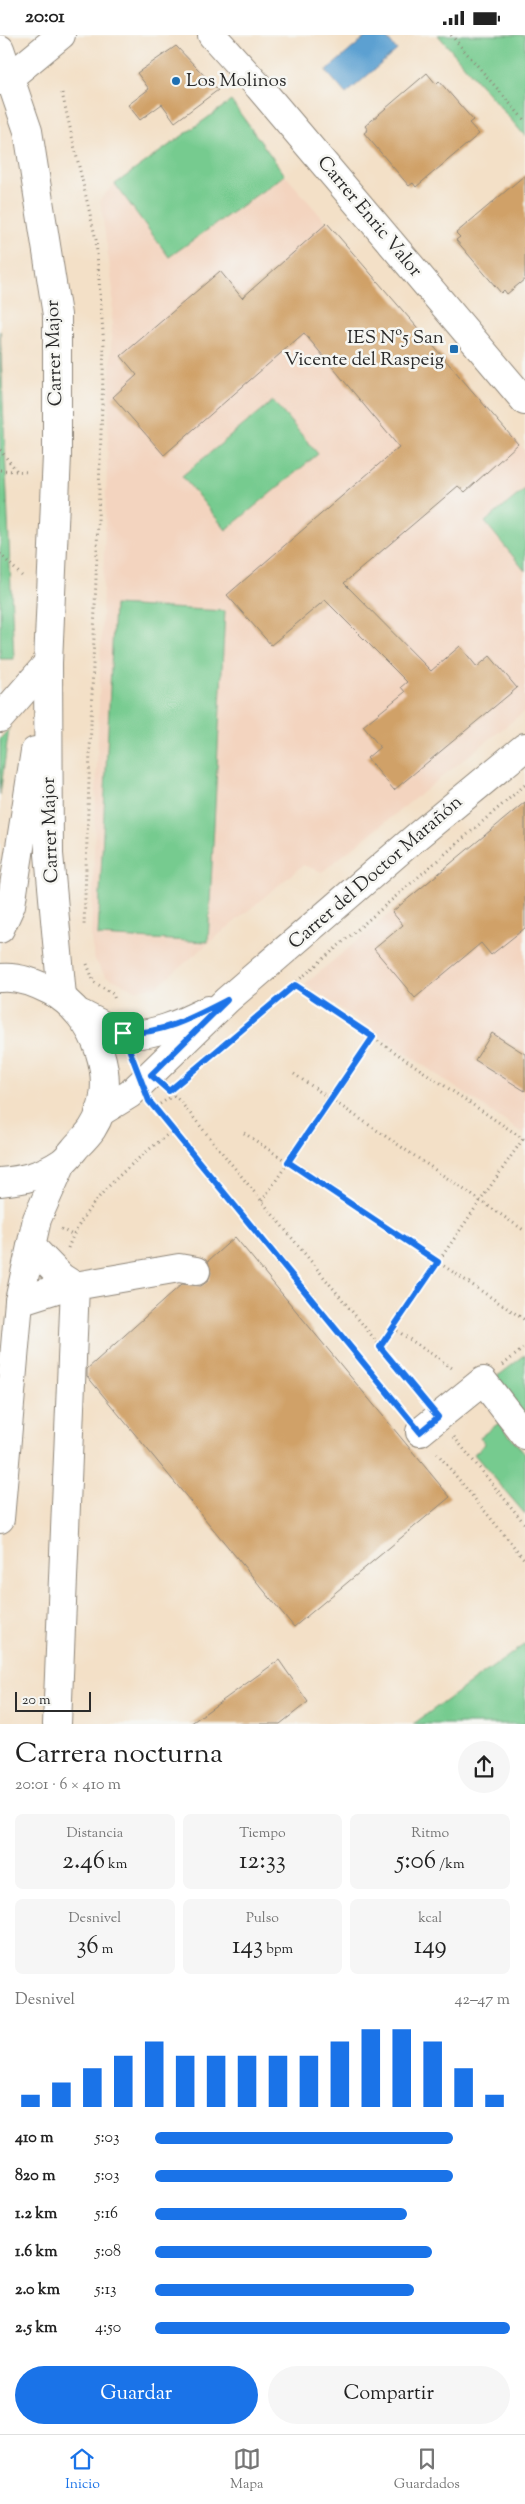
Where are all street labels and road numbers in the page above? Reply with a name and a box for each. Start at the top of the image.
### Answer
street label: Carrer Enric Valor [310,150,428,284]
street label: Carrer Major [40,299,70,407]
street label: Carrer Major [36,776,66,884]
street label: Carrer del Doctor Marañón [283,790,469,956]

